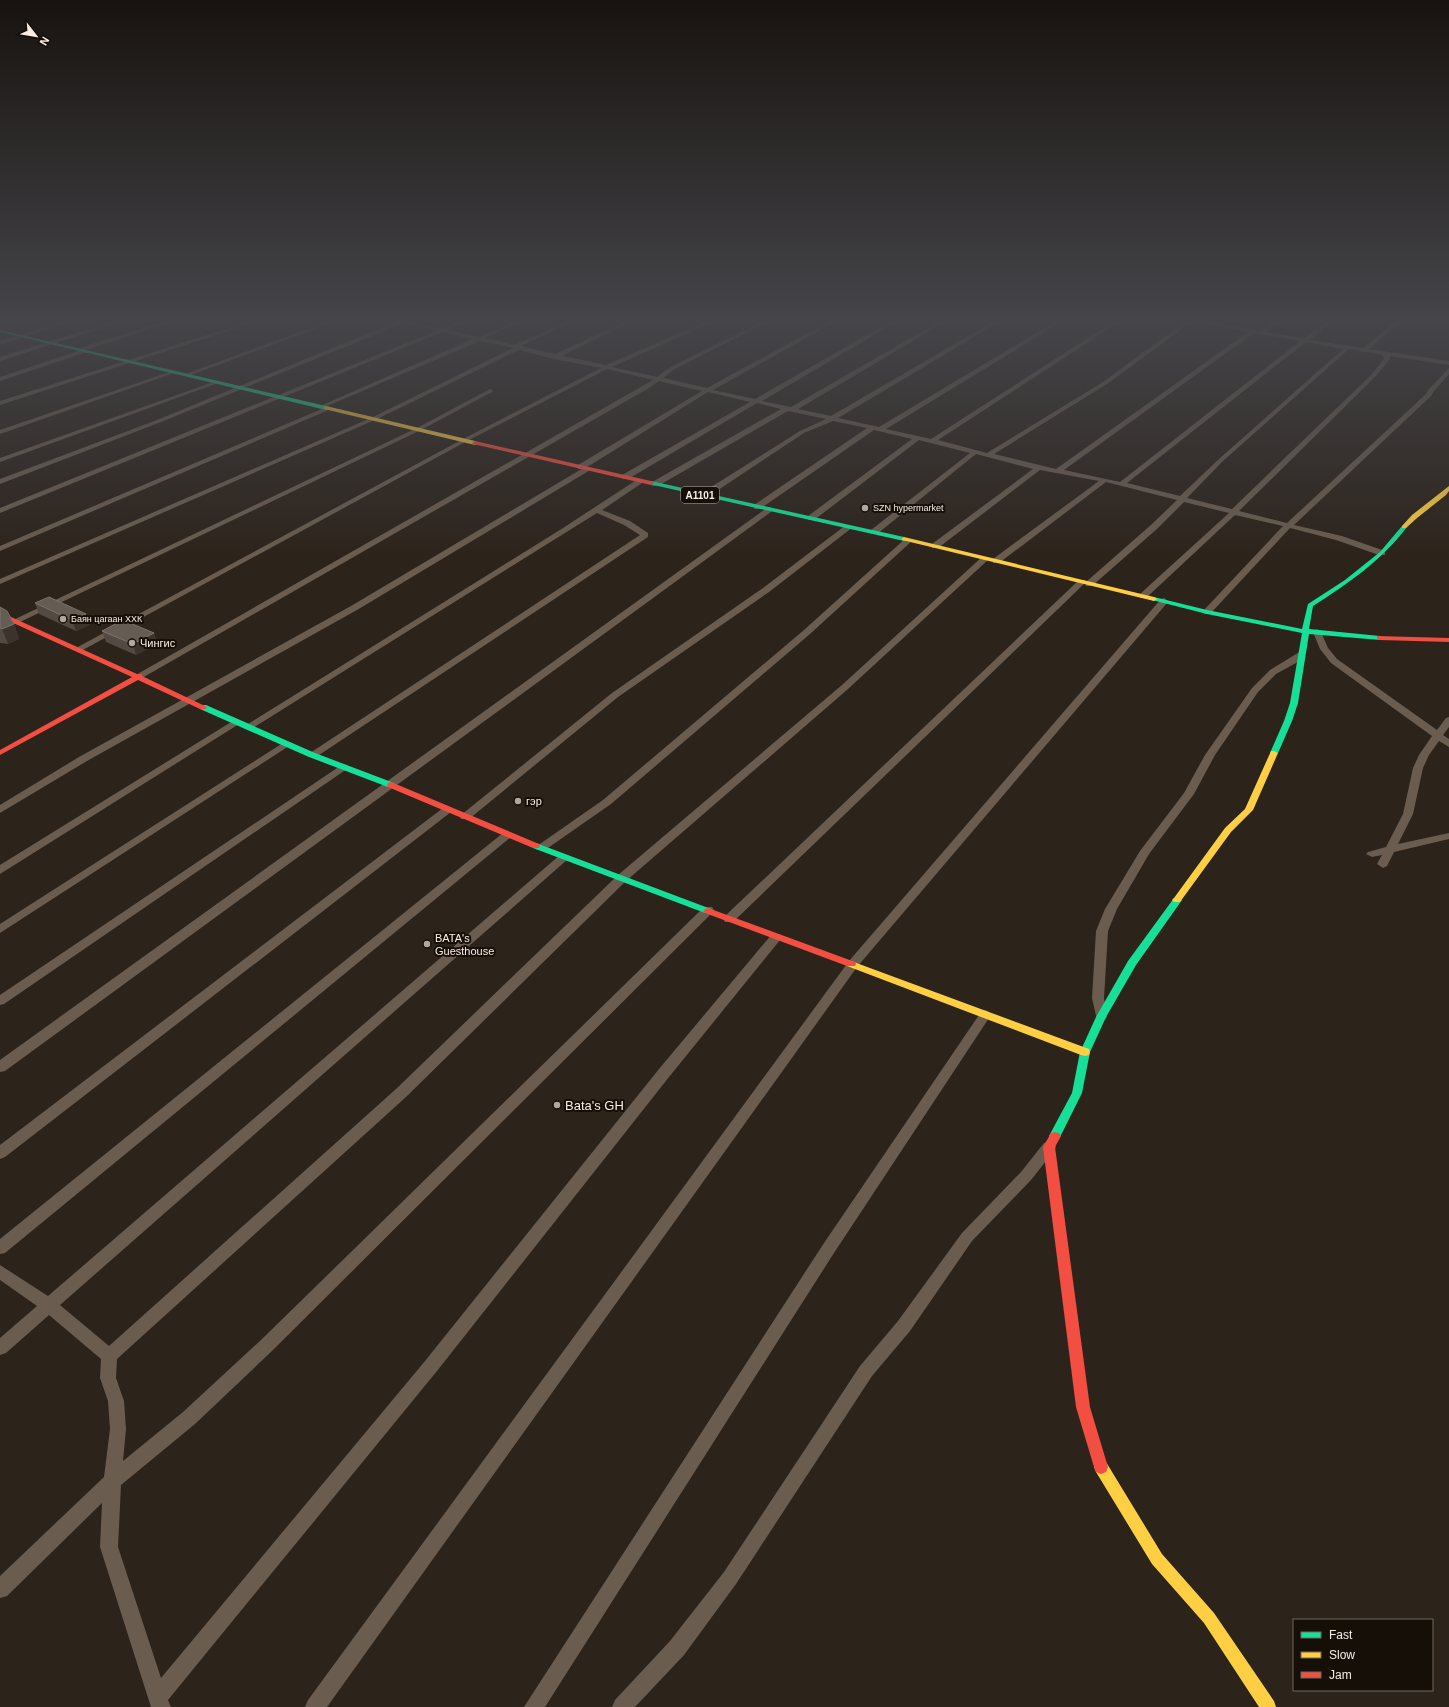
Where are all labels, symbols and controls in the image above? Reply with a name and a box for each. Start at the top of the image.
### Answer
north arrow [16,16,56,56]
text: N [37,35,52,48]
road number: A1101 [681,487,719,503]
marker: SZN hypermarket [860,503,870,513]
place label: SZN hypermarket [873,503,944,513]
marker: Баян цагаан ХХК [58,614,68,624]
place label: Баян цагаан ХХК [71,614,143,624]
place label: Чингис [140,637,176,649]
marker: Чингис [127,638,137,648]
place label: гэр [526,795,542,807]
marker: гэр [513,796,523,806]
place label: BATA's Guesthouse [435,932,494,957]
marker: BATA's Guesthouse [422,939,432,949]
place label: Bata's GH [565,1098,624,1113]
marker: Bata's GH [552,1100,562,1110]
legend [1293,1619,1433,1691]
text: Fast [1329,1628,1353,1642]
text: Slow [1329,1648,1355,1662]
text: Jam [1329,1668,1352,1682]

